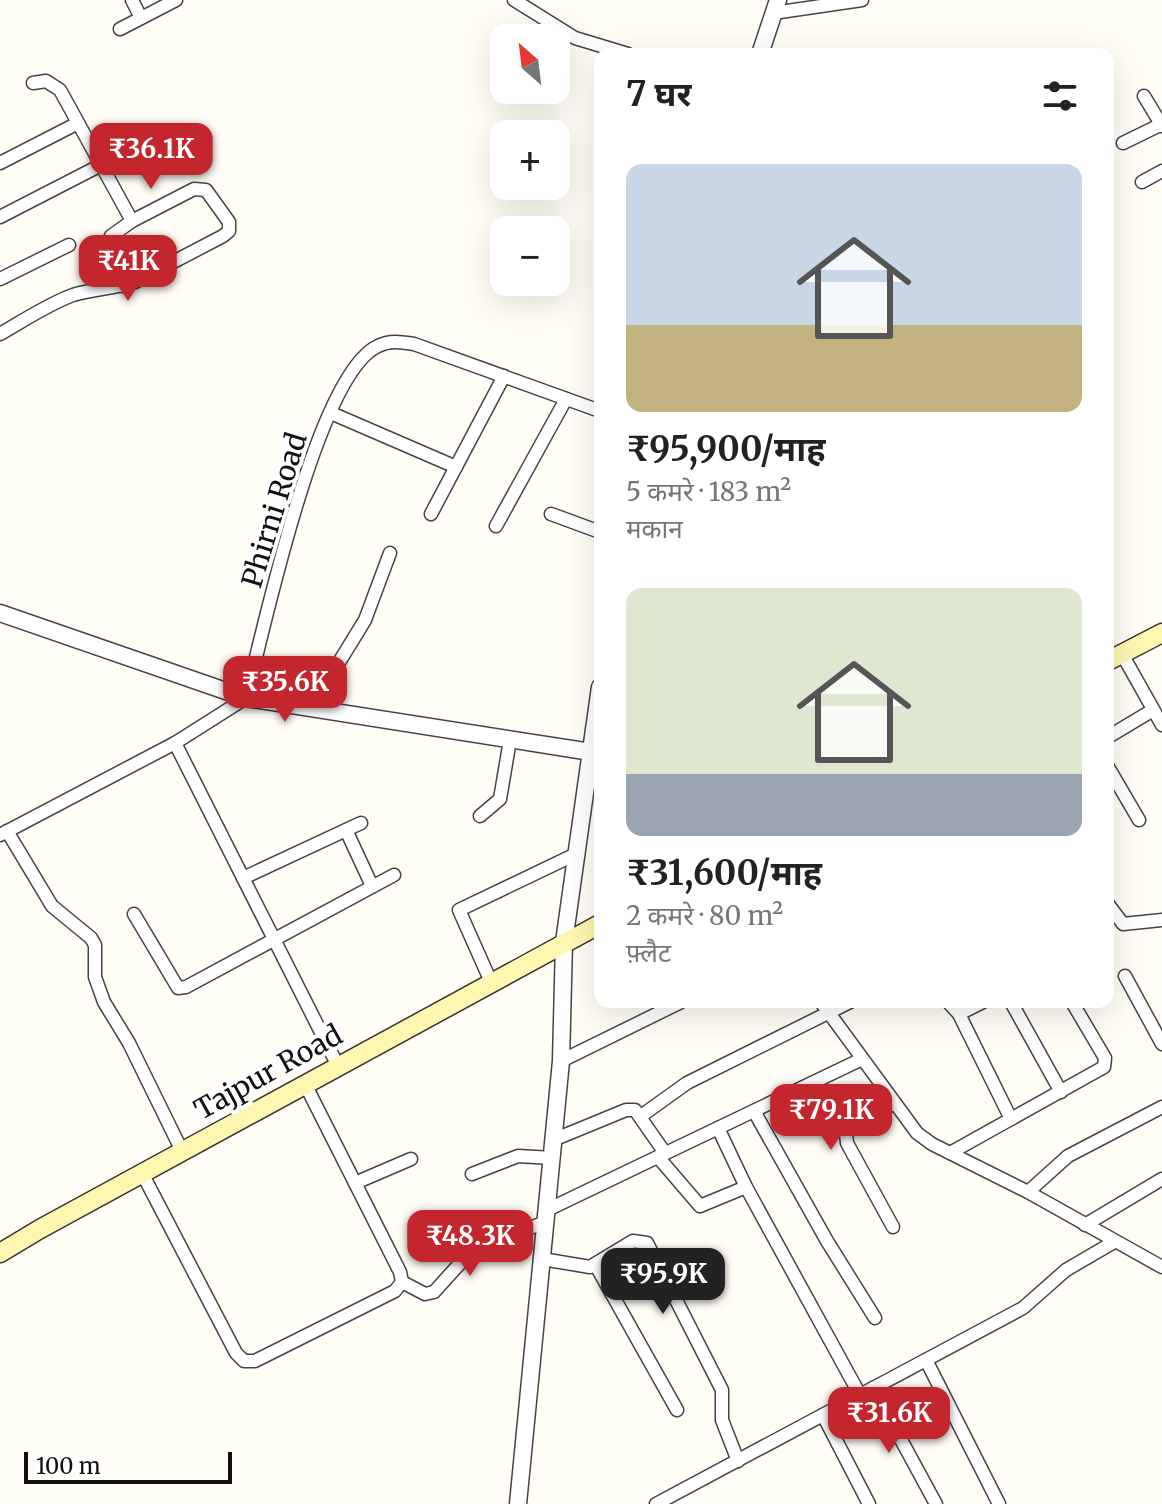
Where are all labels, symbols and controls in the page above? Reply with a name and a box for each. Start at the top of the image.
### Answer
north arrow [490,24,570,104]
map controls [490,24,570,296]
text: 7 घर [626,73,691,115]
icon: filters [1038,74,1082,118]
button: + [490,120,570,200]
pin: ₹36.1K [86,123,216,191]
text: ₹36.1K [108,132,194,165]
button: − [490,216,570,296]
icon: home [782,216,926,360]
pin: ₹41K [81,235,175,303]
text: ₹41K [97,244,159,277]
street label: Phirni Road [233,428,315,592]
text: ₹95,900/माह [626,428,826,470]
text: 5 कमरे · 183 m² [626,475,791,508]
text: मकान [626,512,683,545]
icon: home [782,640,926,784]
pin: ₹35.6K [220,656,350,724]
text: ₹35.6K [241,665,329,698]
text: ₹31,600/माह [626,852,822,894]
text: 2 कमरे · 80 m² [626,899,783,932]
text: फ़्लैट [626,936,671,969]
street label: Tajpur Road [188,1017,348,1127]
pin: ₹79.1K [766,1084,896,1152]
text: ₹79.1K [788,1093,874,1126]
pin: ₹48.3K [405,1210,535,1278]
text: ₹48.3K [425,1219,515,1252]
pin: ₹95.9K [598,1248,728,1316]
text: ₹95.9K [619,1257,707,1290]
pin: ₹31.6K [824,1387,954,1455]
text: ₹31.6K [846,1396,932,1429]
scale bar [24,1448,232,1484]
text: 100 m [36,1452,101,1480]

